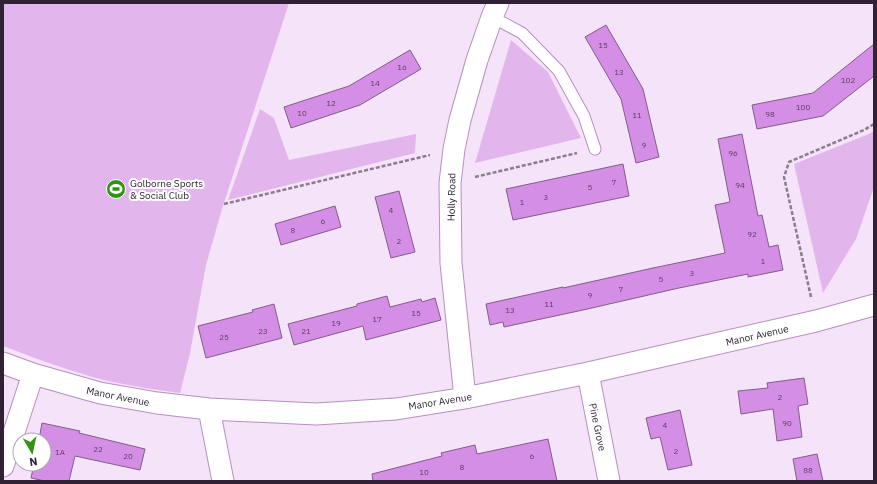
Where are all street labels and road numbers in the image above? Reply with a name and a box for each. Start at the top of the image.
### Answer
street label: Holly Road [445,173,458,221]
street label: Manor Avenue [724,322,790,349]
street label: Manor Avenue [85,384,151,409]
street label: Manor Avenue [407,390,473,413]
street label: Pine Grove [586,402,609,453]

